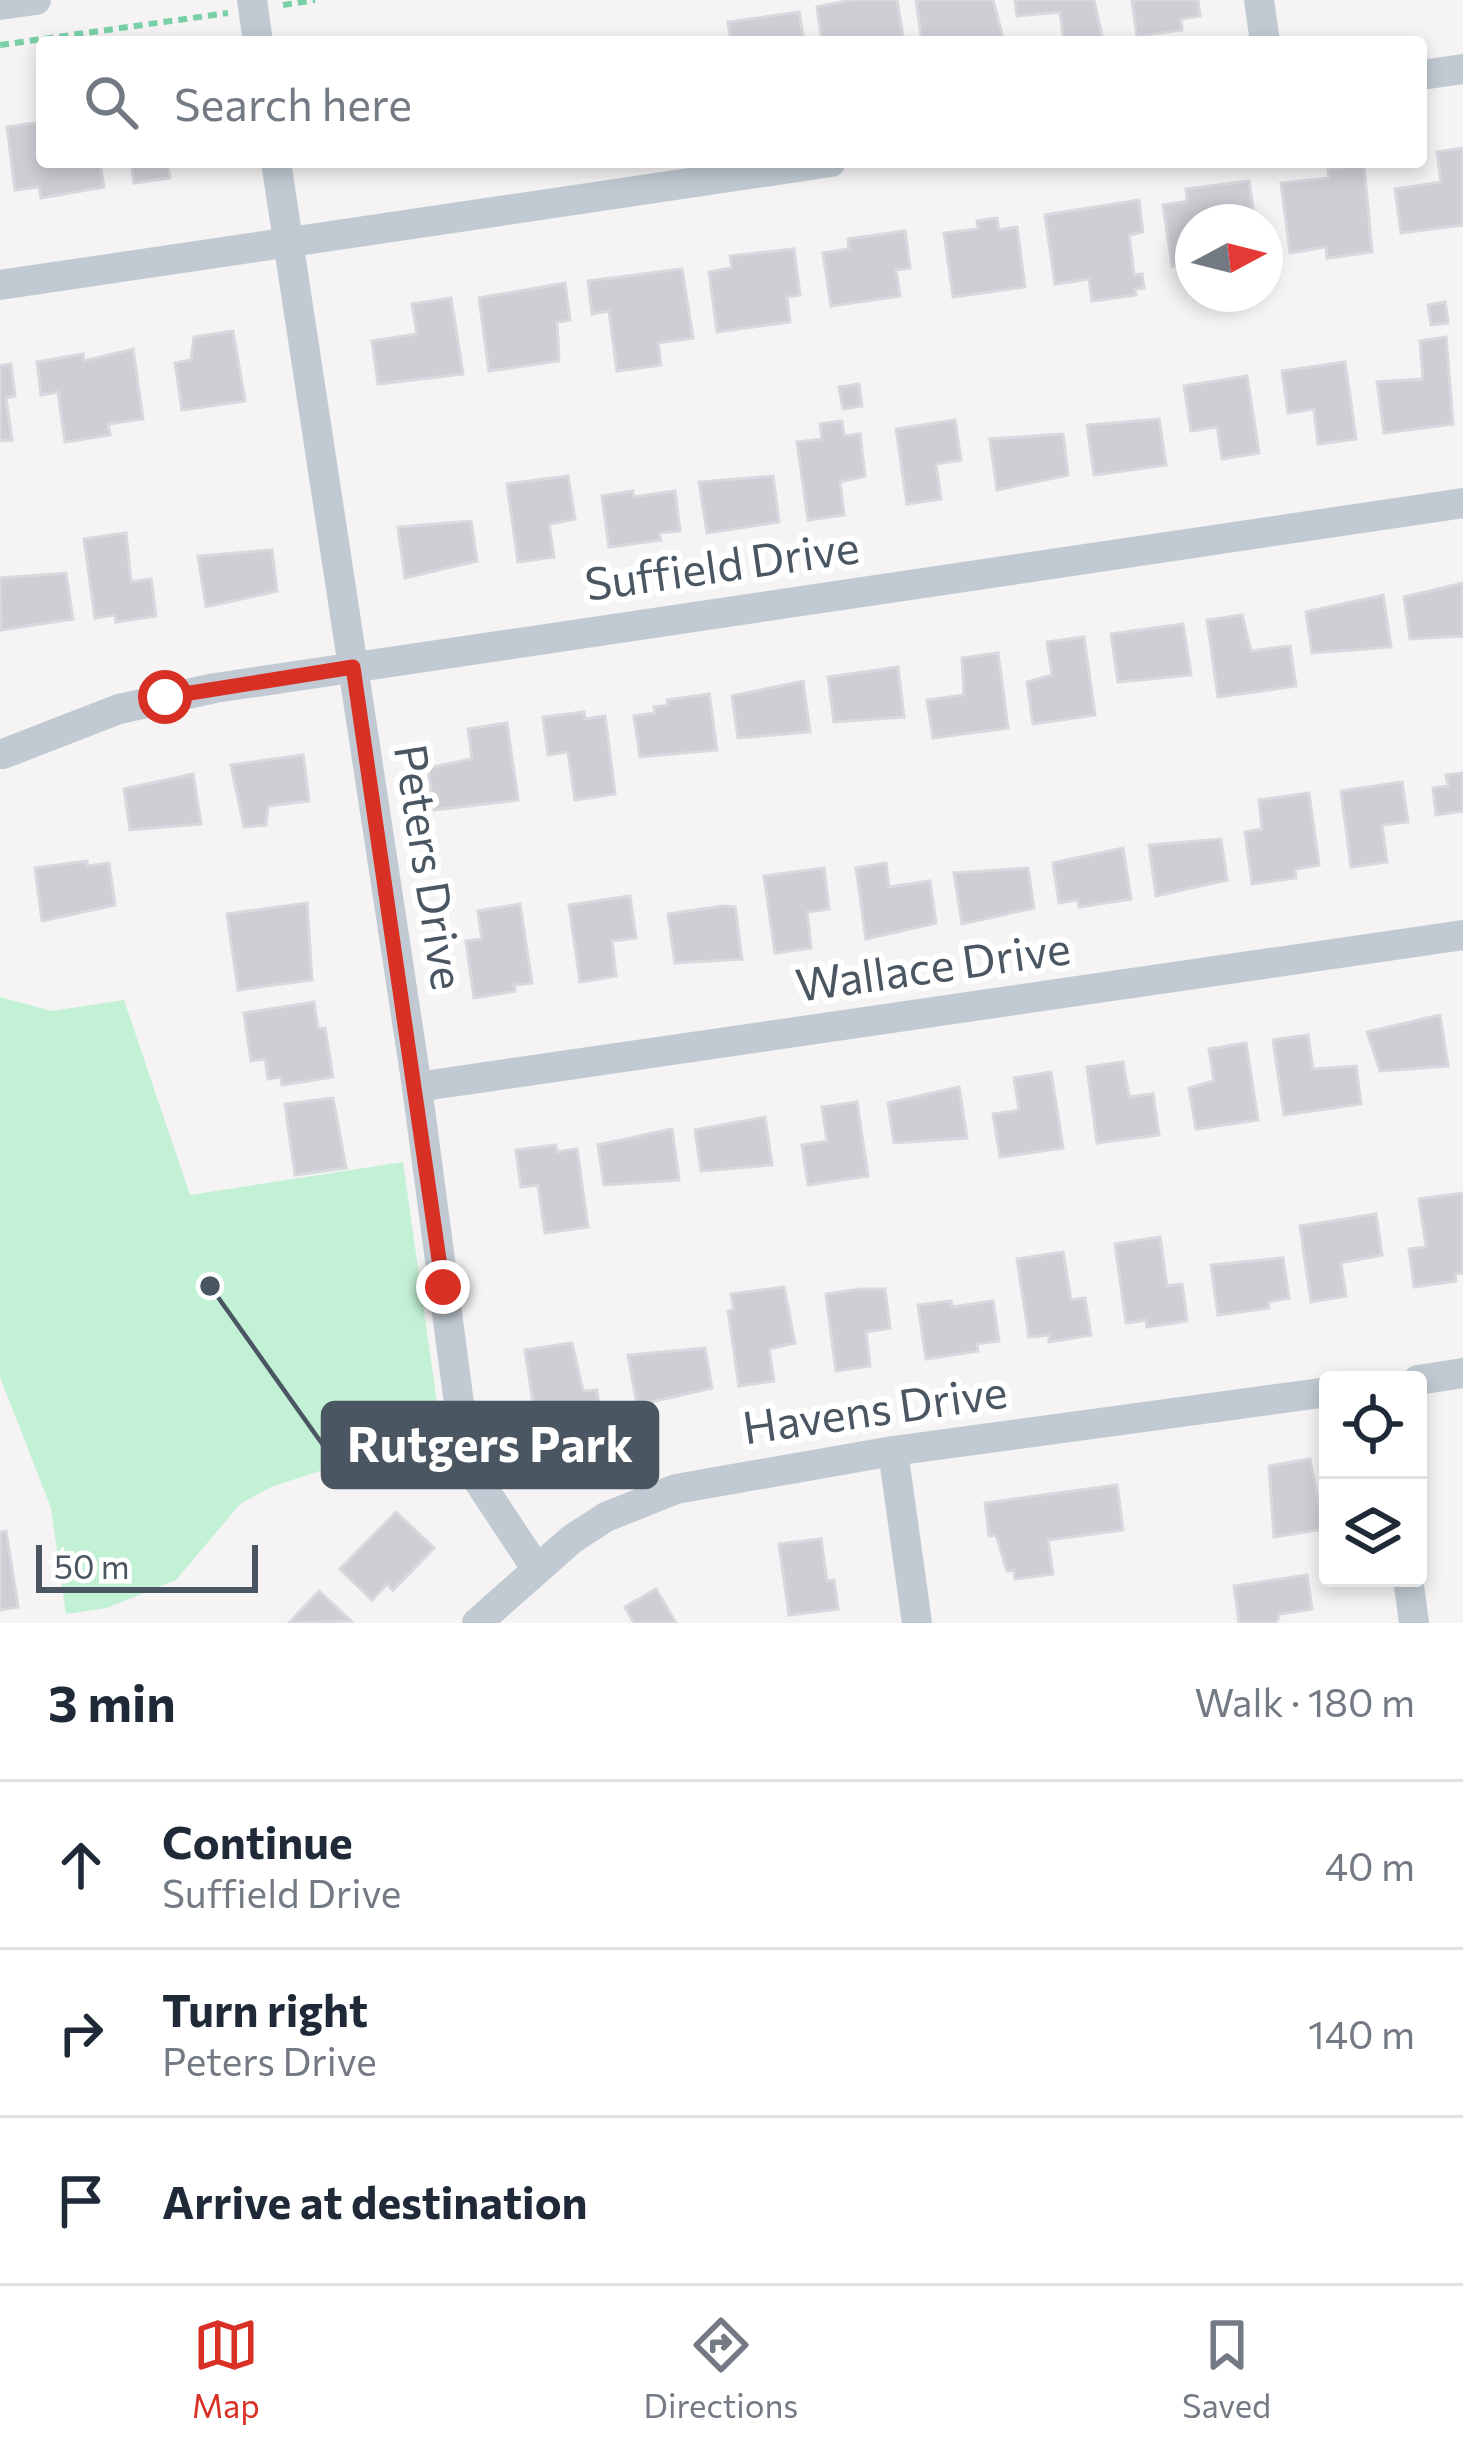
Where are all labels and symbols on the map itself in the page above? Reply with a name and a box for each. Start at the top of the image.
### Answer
north arrow [1175,204,1283,312]
street label: Suffield Drive [581,517,862,610]
route start [138,670,192,724]
street label: Peters Drive [385,740,478,993]
street label: Wallace Drive [792,918,1074,1011]
route end [416,1260,470,1314]
street label: Havens Drive [739,1362,1010,1453]
callout: Rutgers Park [323,1403,657,1487]
text: Rutgers Park [347,1413,633,1472]
scale bar [36,1539,258,1592]

